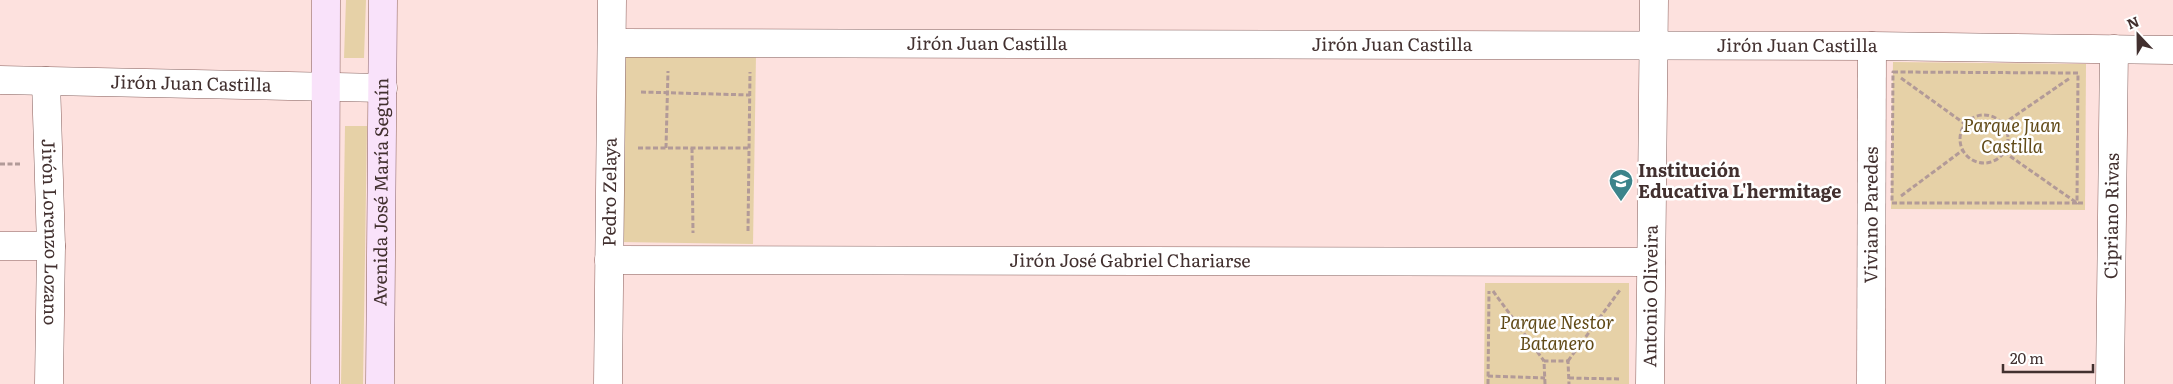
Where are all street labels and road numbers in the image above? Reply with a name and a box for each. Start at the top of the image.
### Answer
street label: Jirón Juan Castilla [906,29,1068,56]
street label: Jirón Juan Castilla [1311,30,1473,57]
street label: Jirón Juan Castilla [1716,31,1878,58]
street label: Jirón Juan Castilla [110,67,272,98]
street label: Avenida José María Seguín [366,78,394,306]
street label: Pedro Zelaya [594,137,623,247]
street label: Jirón Lorenzo Lozano [36,138,66,326]
street label: Viviano Paredes [1856,147,1884,283]
street label: Cipriano Rivas [2096,153,2125,279]
street label: Antonio Oliveira [1635,224,1664,367]
street label: Jirón José Gabriel Chariarse [1009,246,1251,273]

